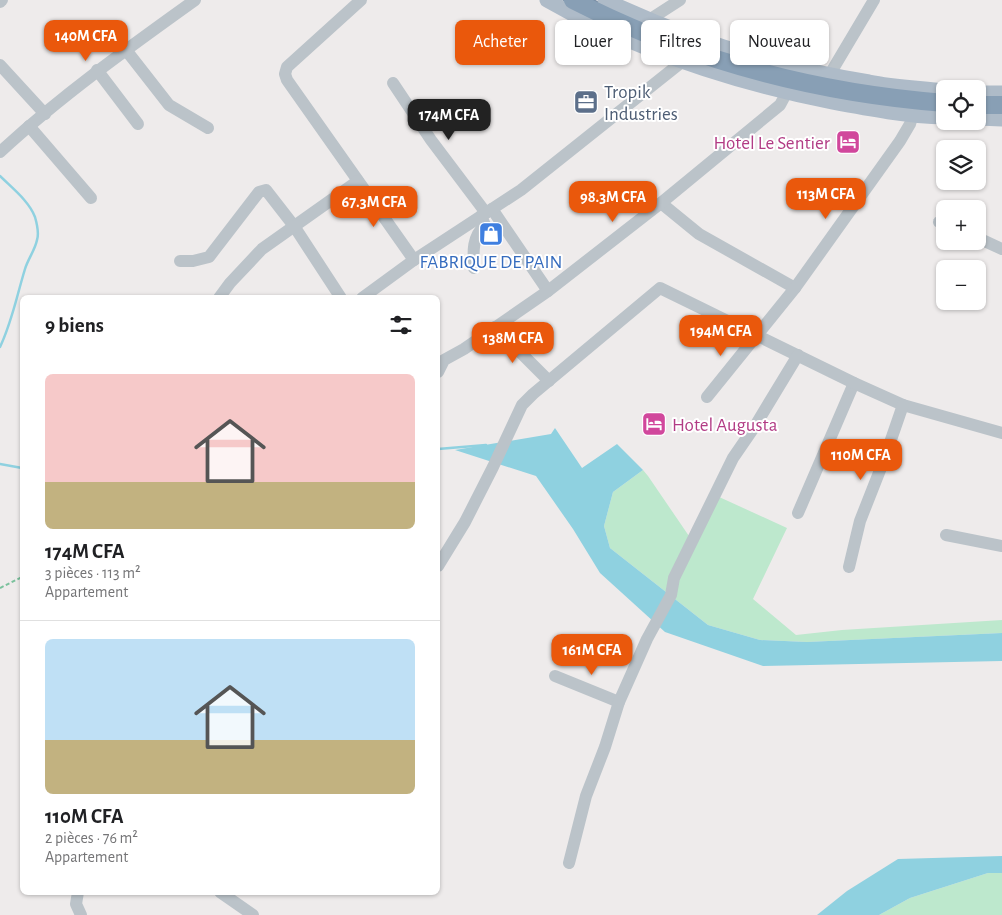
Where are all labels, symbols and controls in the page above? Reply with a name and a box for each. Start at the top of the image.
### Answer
pin: 140M CFA [34,20,138,62]
chip: Acheter [455,20,545,65]
chip: Louer [555,20,631,65]
chip: Filtres [641,20,720,65]
chip: Nouveau [730,20,829,65]
text: 140M CFA [55,28,117,44]
map controls [936,80,986,310]
button: locate [936,80,986,130]
place label: Tropik Industries [604,83,678,124]
office icon: Tropik Industries [573,89,599,115]
pin: 174M CFA [397,98,501,141]
text: 174M CFA [419,107,479,123]
hotel icon: Hotel Le Sentier [835,129,861,155]
place label: Hotel Le Sentier [713,134,830,153]
button: layers [936,140,986,190]
pin: 113M CFA [774,178,878,220]
pin: 98.3M CFA [556,180,670,223]
pin: 67.3M CFA [317,186,431,228]
text: 113M CFA [797,186,855,202]
text: 98.3M CFA [580,189,646,205]
text: 67.3M CFA [341,194,407,210]
button: + [936,200,986,250]
shop icon: FABRIQUE DE PAIN [478,221,504,247]
place label: FABRIQUE DE PAIN [419,253,563,272]
button: − [936,260,986,310]
icon: filters [387,311,415,339]
pin: 194M CFA [669,314,773,357]
text: 9 biens [45,315,104,336]
pin: 138M CFA [461,322,565,364]
text: 194M CFA [690,323,752,339]
text: 138M CFA [483,330,543,346]
icon: home [185,406,275,496]
hotel icon: Hotel Augusta [641,411,667,437]
place label: Hotel Augusta [672,416,778,435]
pin: 110M CFA [809,438,913,481]
text: 110M CFA [831,447,891,463]
text: 174M CFA [45,541,125,562]
text: 3 pièces · 113 m² [45,565,141,581]
text: Appartement [45,584,128,600]
pin: 161M CFA [540,634,644,676]
text: 161M CFA [562,642,622,658]
icon: home [185,672,275,762]
text: 110M CFA [45,806,123,827]
text: 2 pièces · 76 m² [45,830,138,846]
text: Appartement [45,849,128,865]

